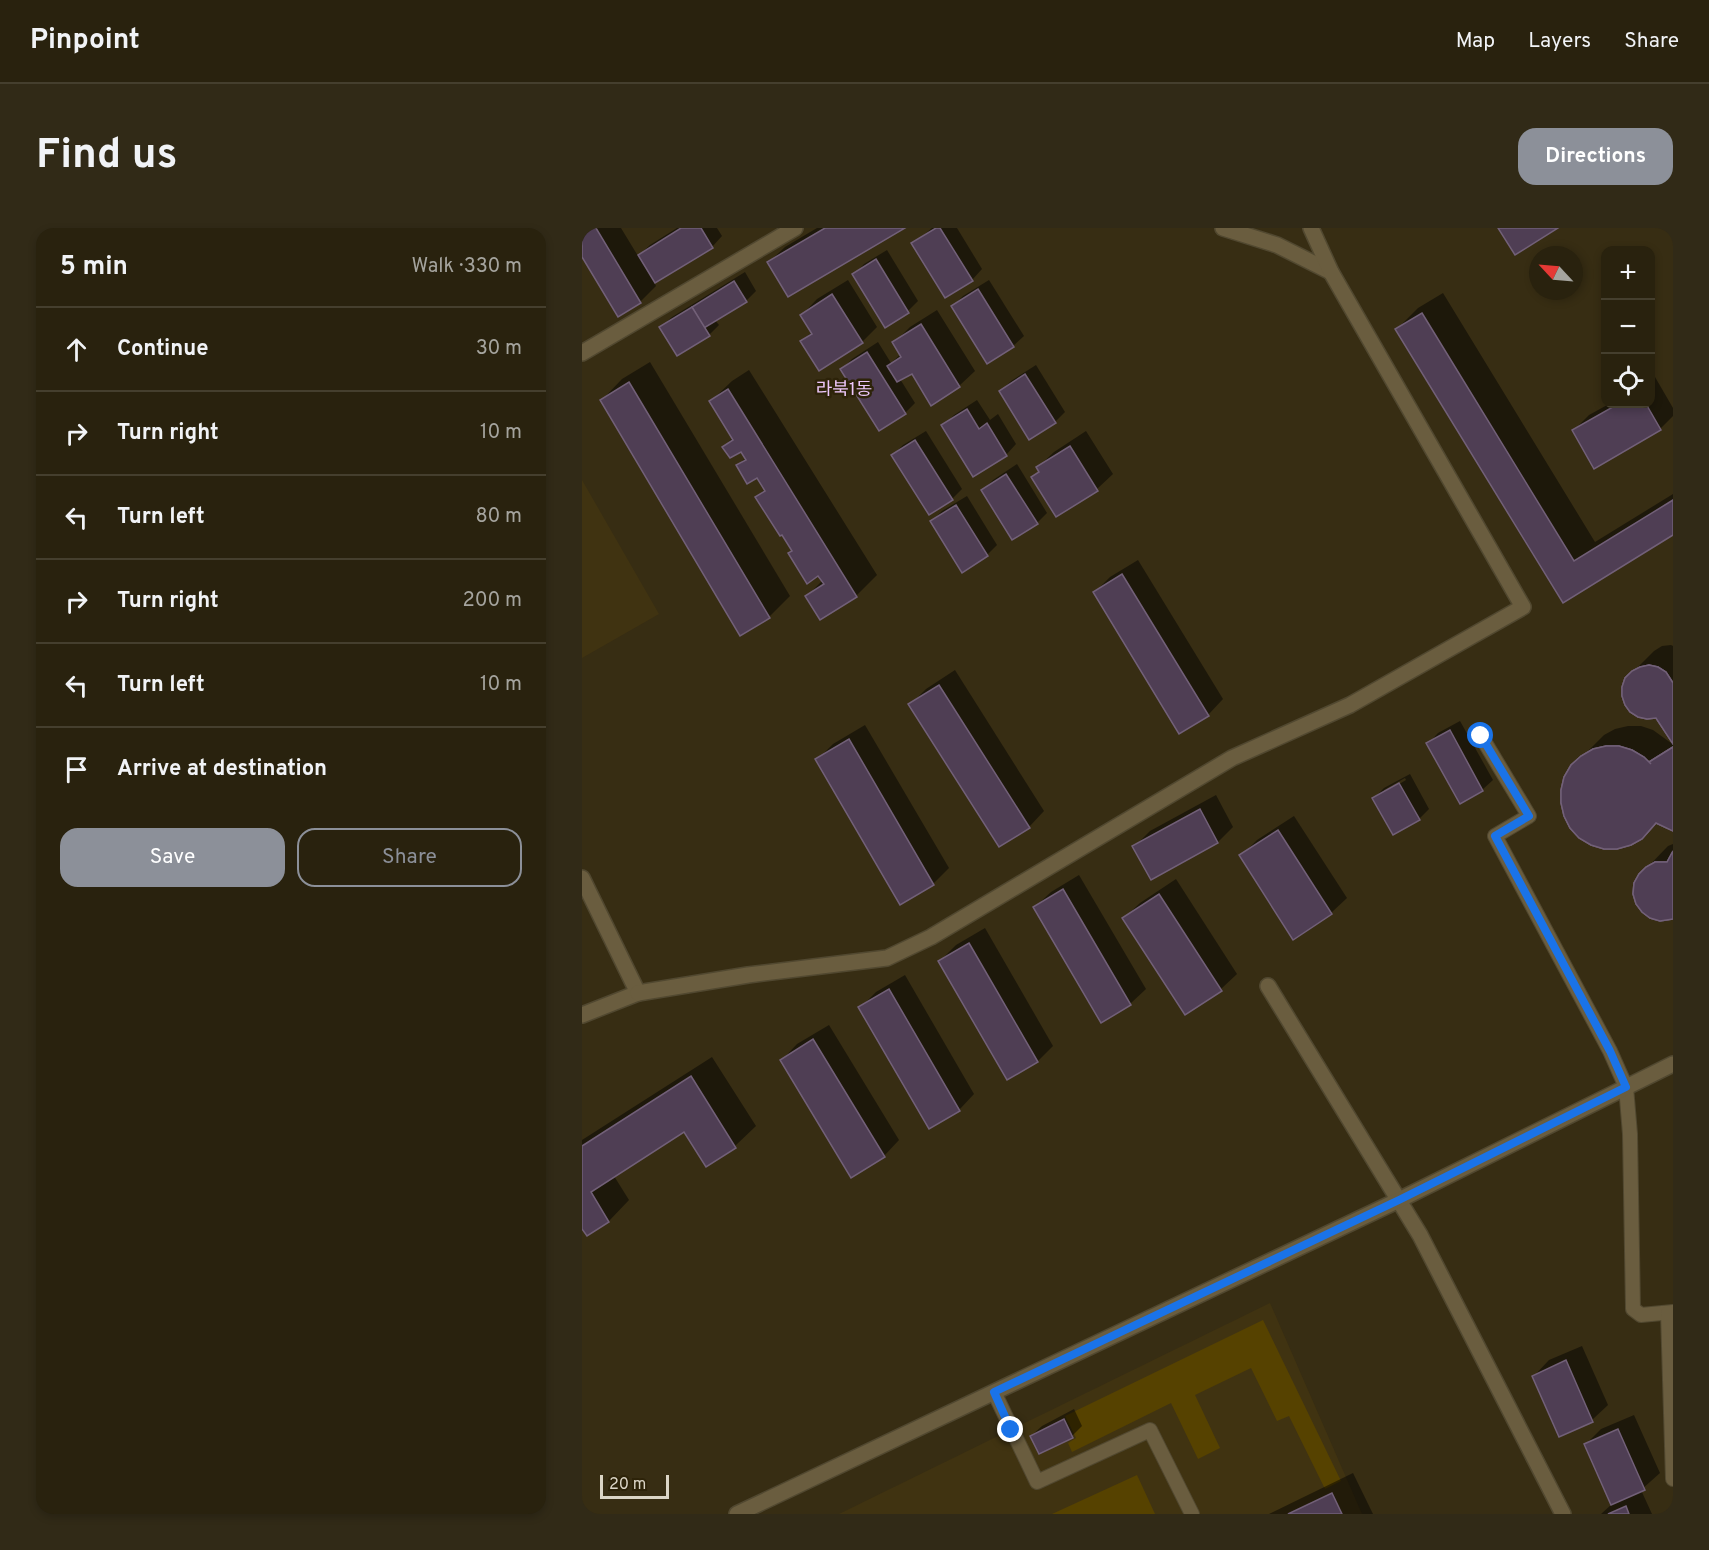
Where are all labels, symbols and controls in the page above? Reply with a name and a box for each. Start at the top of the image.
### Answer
text: Pinpoint [30,23,140,59]
text: Map [1456,28,1495,55]
text: Layers [1528,28,1591,55]
text: Share [1624,28,1679,55]
button: Directions [1518,128,1673,185]
text: Find us [36,130,177,183]
north arrow [1529,246,1583,300]
map controls [1601,246,1655,408]
button: + [1601,246,1655,300]
text: 5 min [60,251,128,284]
text: Walk · 330 m [412,254,522,280]
button: − [1601,300,1655,354]
icon: ahead [60,333,93,366]
text: Continue [117,336,208,363]
text: 30 m [476,336,522,362]
button: locate [1601,354,1655,408]
district label: 라북1동 [816,379,872,402]
icon: right [60,417,93,450]
text: Turn right [117,420,219,447]
text: 10 m [480,420,522,446]
icon: left [60,501,93,534]
text: Turn left [117,504,205,531]
text: 80 m [476,504,522,530]
icon: right [60,585,93,618]
text: Turn right [117,588,219,615]
text: 200 m [463,588,522,614]
icon: left [60,669,93,702]
text: Turn left [117,672,205,699]
text: 10 m [480,672,522,698]
route start [1467,722,1493,748]
icon: arrive [60,753,93,786]
text: Arrive at destination [117,756,327,783]
button: Save [60,828,285,887]
button: Share [297,828,522,887]
route end [997,1416,1023,1442]
scale bar [600,1472,669,1500]
text: 20 m [609,1475,646,1495]

